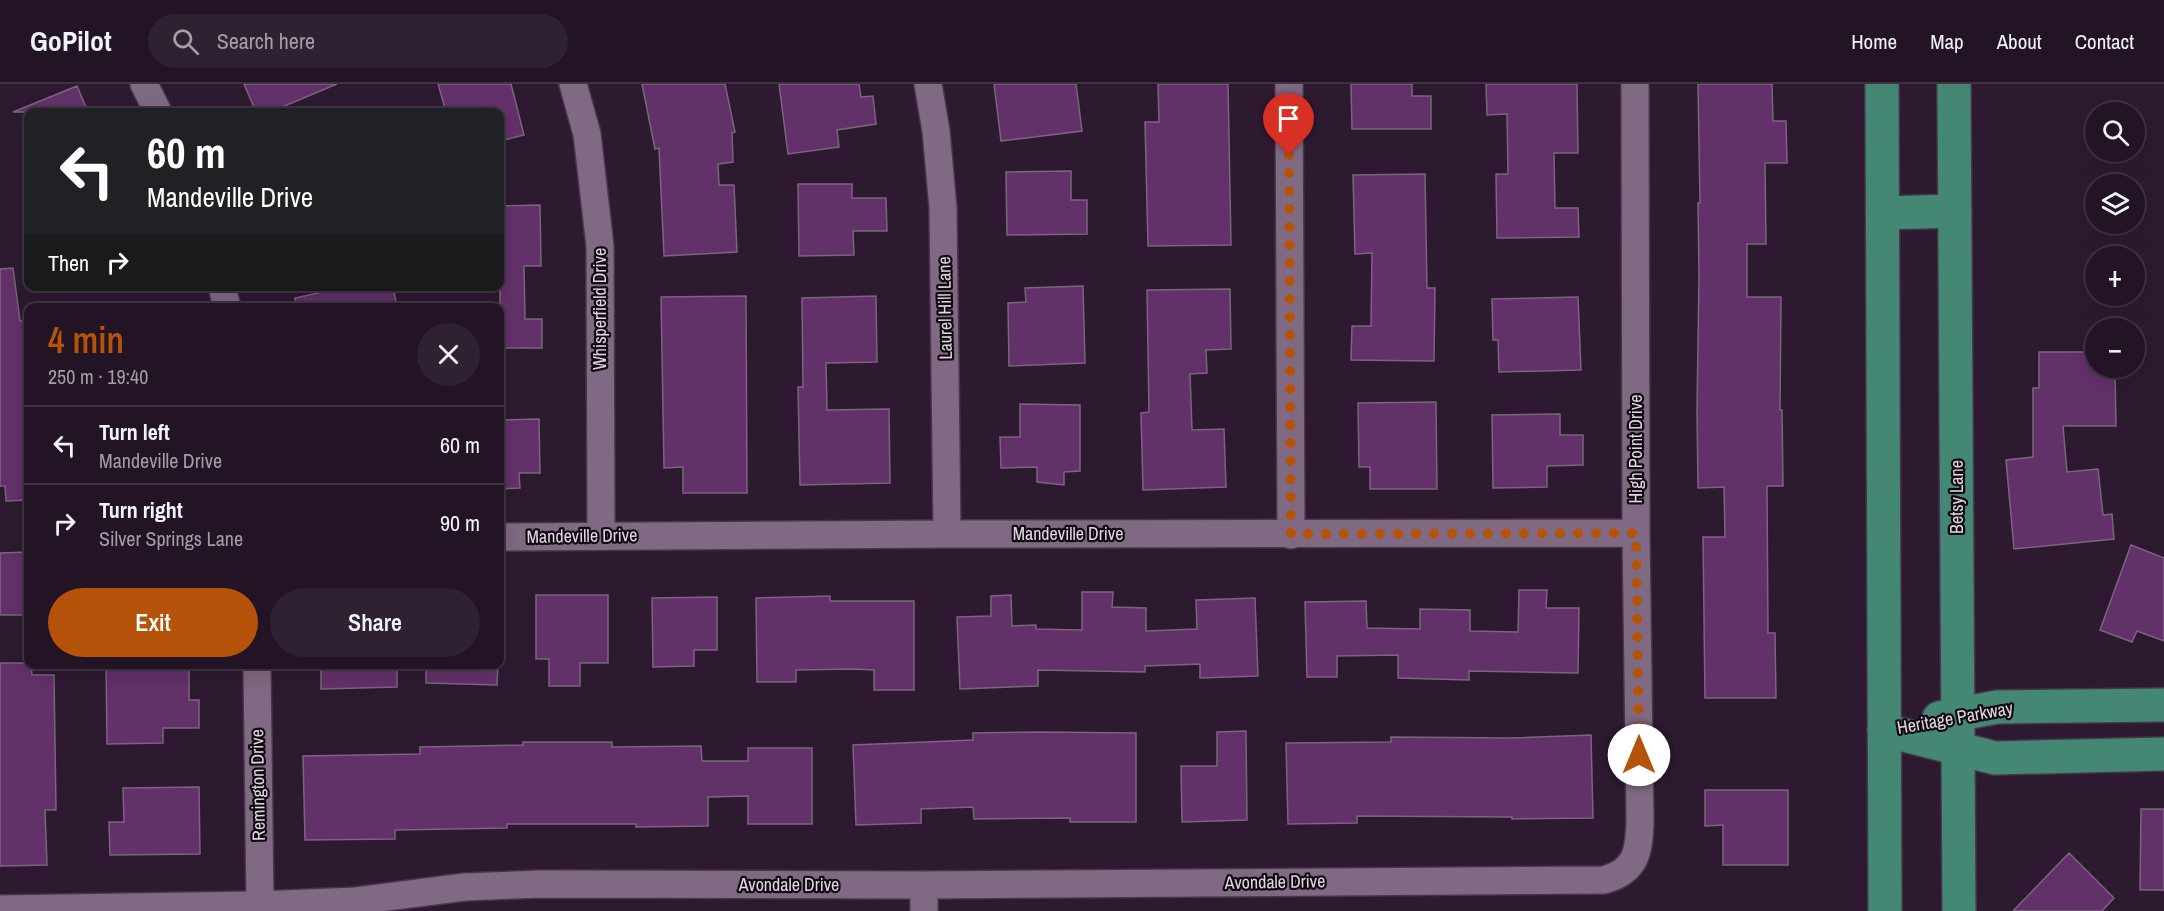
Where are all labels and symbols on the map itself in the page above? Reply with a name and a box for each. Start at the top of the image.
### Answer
pin [1263,93,1314,155]
street label: Whisperfield Drive [587,248,612,370]
street label: Laurel Hill Lane [931,256,958,360]
street label: High Point Drive [1623,394,1648,504]
street label: Betsy Lane [1944,460,1969,534]
street label: Mandeville Drive [1013,521,1123,546]
street label: Mandeville Drive [526,522,638,549]
street label: Heritage Parkway [1895,695,2015,740]
position arrow [1607,723,1671,787]
street label: Remington Drive [244,729,271,841]
street label: Avondale Drive [1223,868,1326,895]
street label: Avondale Drive [738,872,839,897]

